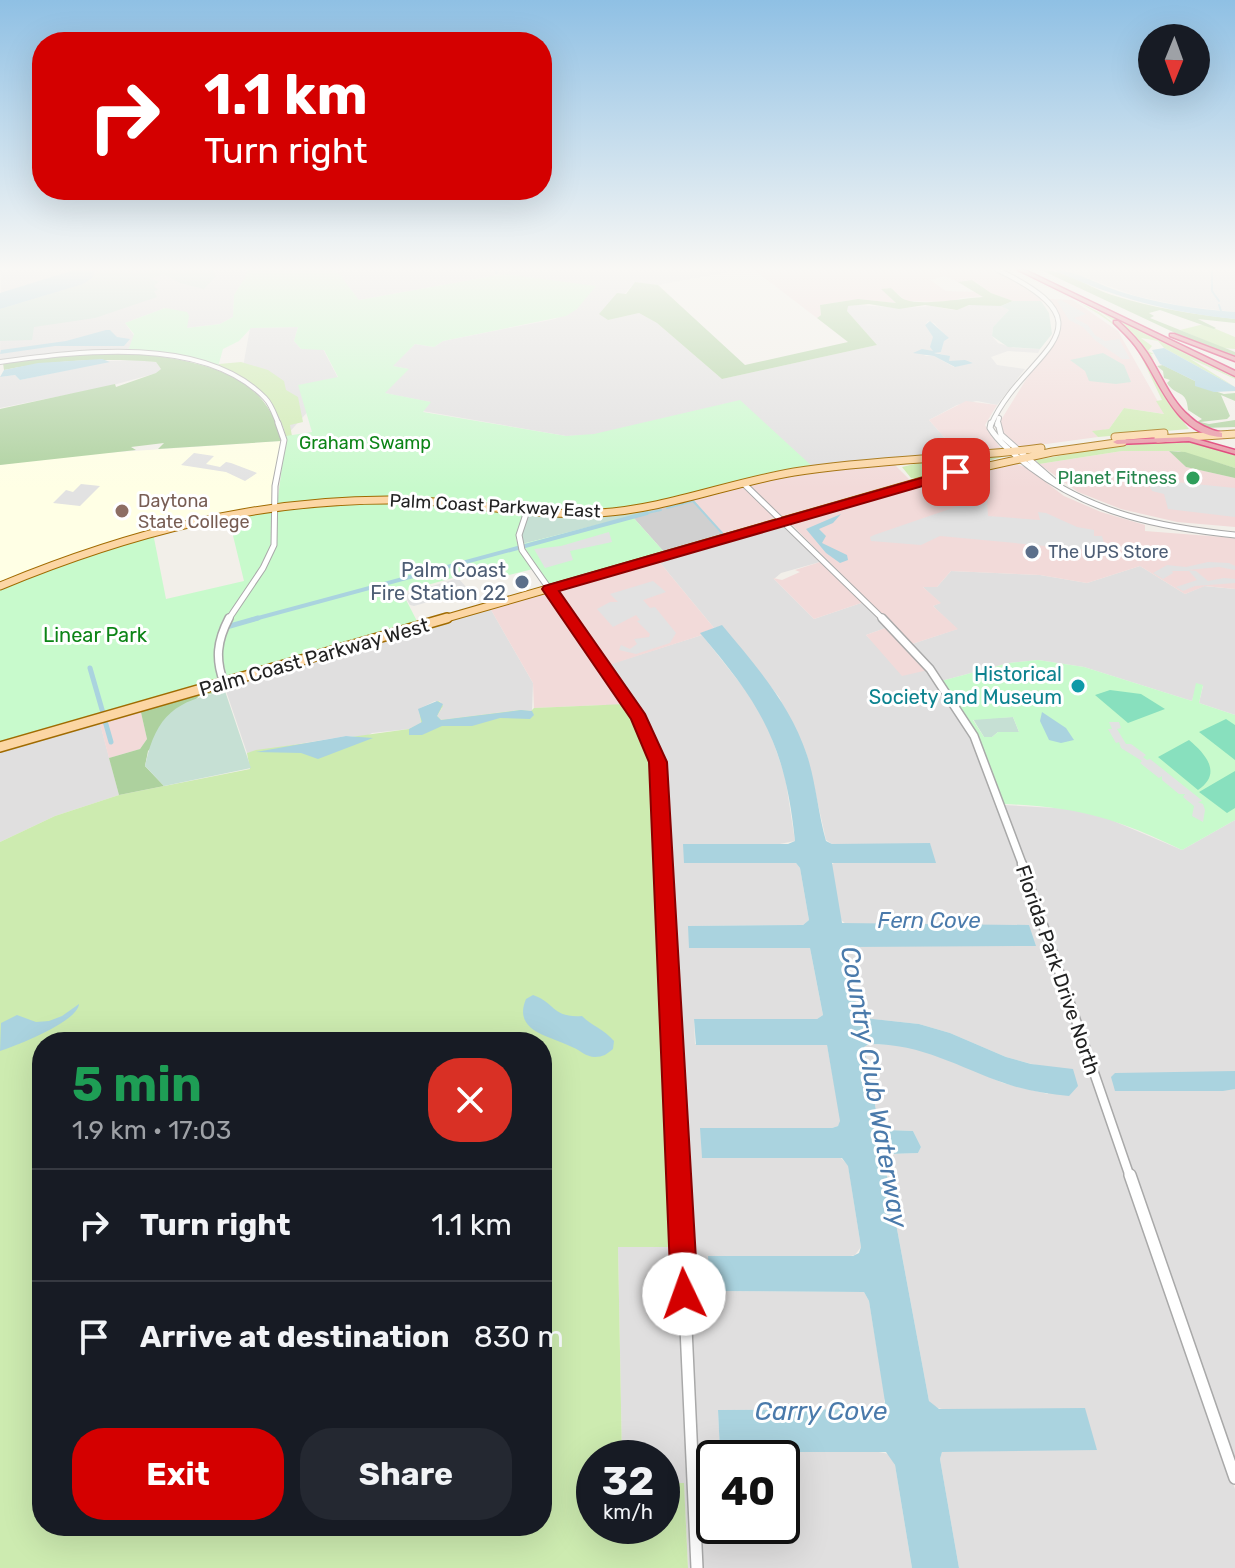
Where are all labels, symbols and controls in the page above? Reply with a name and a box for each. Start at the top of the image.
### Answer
north arrow [1138,24,1210,96]
map controls [1138,24,1210,96]
text: 1.1 km [204,62,368,128]
icon: right [72,64,176,168]
text: Turn right [204,129,368,172]
park label: Graham Swamp [299,432,431,454]
pin [922,438,990,506]
icon: arrive [934,450,978,494]
place label: Planet Fitness [1058,467,1177,489]
marker: Planet Fitness [1184,469,1202,487]
street label: Palm Coast Parkway East [389,489,601,523]
place label: Daytona State College [138,490,250,533]
marker: Daytona State College [113,502,131,520]
place label: The UPS Store [1048,541,1169,563]
marker: The UPS Store [1023,543,1041,561]
place label: Palm Coast Fire Station 22 [370,558,506,605]
marker: Palm Coast Fire Station 22 [513,573,531,591]
street label: Palm Coast Parkway West [196,613,432,701]
park label: Linear Park [43,623,148,647]
place label: Historical Society and Museum [869,662,1062,709]
marker: Historical Society and Museum [1069,677,1087,695]
street label: Florida Park Drive North [1011,862,1105,1078]
water label: Fern Cove [878,907,980,934]
water label: Country Club Waterway [834,944,914,1231]
text: 5 min [72,1056,202,1113]
button: close [428,1058,512,1142]
text: 1.9 km · 17:03 [72,1115,231,1146]
icon: right [72,1203,116,1247]
text: Turn right [140,1207,291,1243]
text: 1.1 km [431,1207,512,1243]
position arrow [642,1252,726,1336]
icon: arrive [72,1315,116,1359]
text: Arrive at destination [140,1319,450,1355]
text: 830 m [474,1319,564,1355]
water label: Carry Cove [755,1396,888,1427]
button: Exit [72,1428,284,1520]
button: Share [300,1428,512,1520]
speed limit sign: 40 [696,1440,800,1544]
text: 32 [602,1458,654,1505]
text: km/h [603,1500,653,1524]

